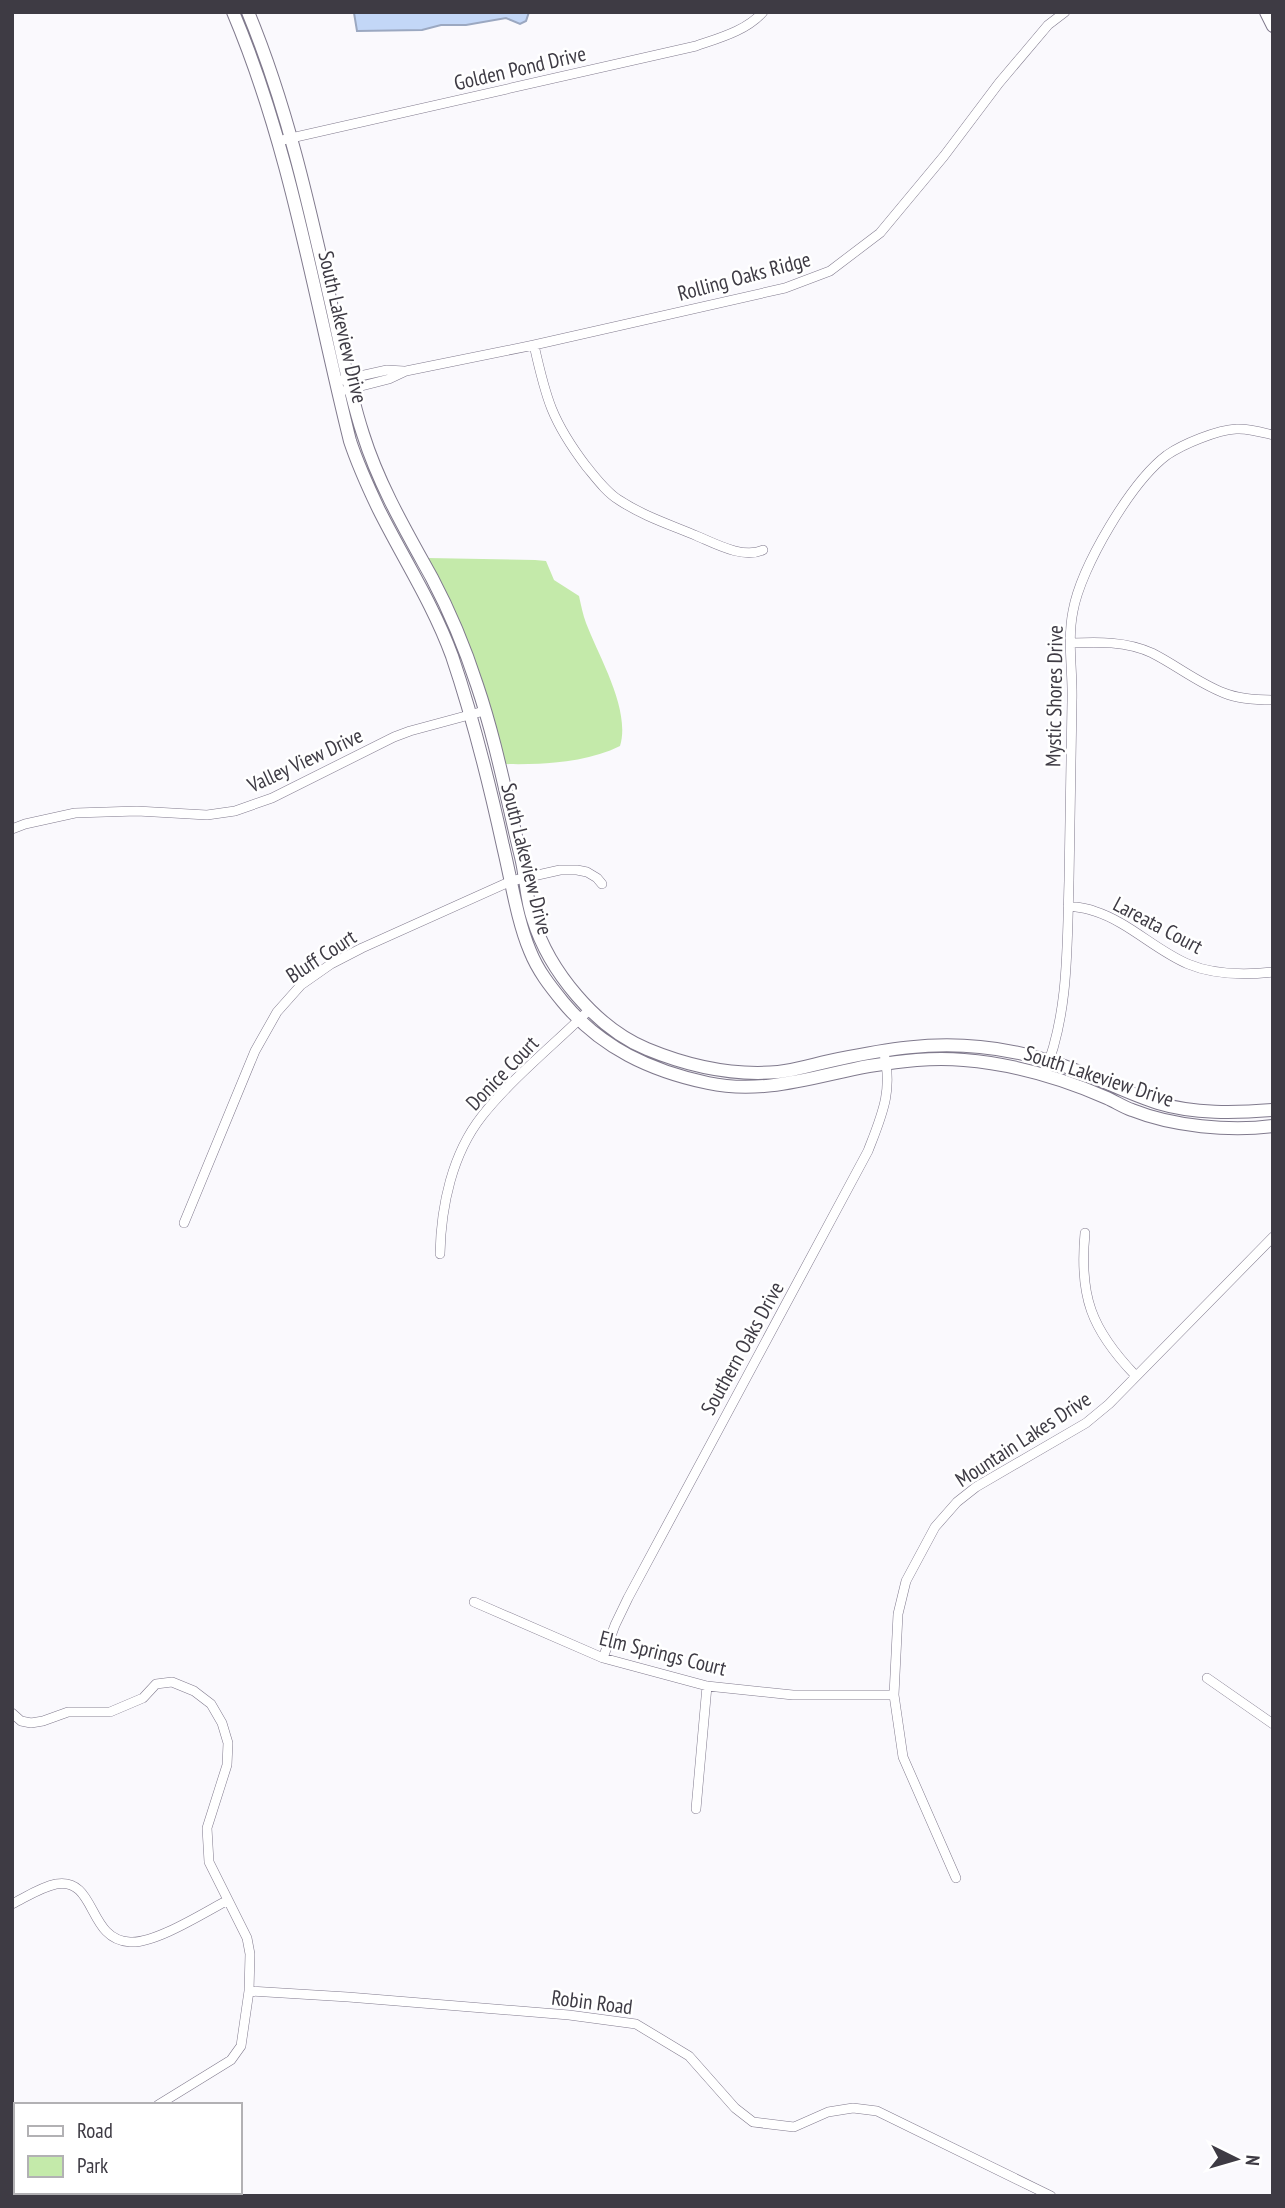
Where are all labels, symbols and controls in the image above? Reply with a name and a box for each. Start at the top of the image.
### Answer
street label: Golden Pond Drive [451,40,589,96]
street label: Rolling Oaks Ridge [675,245,813,307]
street label: South Lakeview Drive [312,248,374,406]
street label: Mystic Shores Drive [1039,625,1069,767]
street label: Valley View Drive [242,722,367,799]
street label: South Lakeview Drive [495,780,559,938]
street label: Lareata Court [1109,890,1208,960]
street label: Bluff Court [281,923,361,989]
street label: Donice Court [460,1030,544,1116]
street label: South Lakeview Drive [1021,1039,1177,1113]
street label: Southern Oaks Drive [694,1277,790,1419]
street label: Mountain Lakes Drive [950,1385,1096,1493]
street label: Elm Springs Court [597,1624,729,1682]
street label: Robin Road [550,1984,634,2020]
legend [14,2103,242,2194]
text: Road [77,2117,113,2144]
north arrow [1201,2124,1271,2194]
text: Park [77,2152,108,2179]
text: N [1241,2154,1265,2167]

